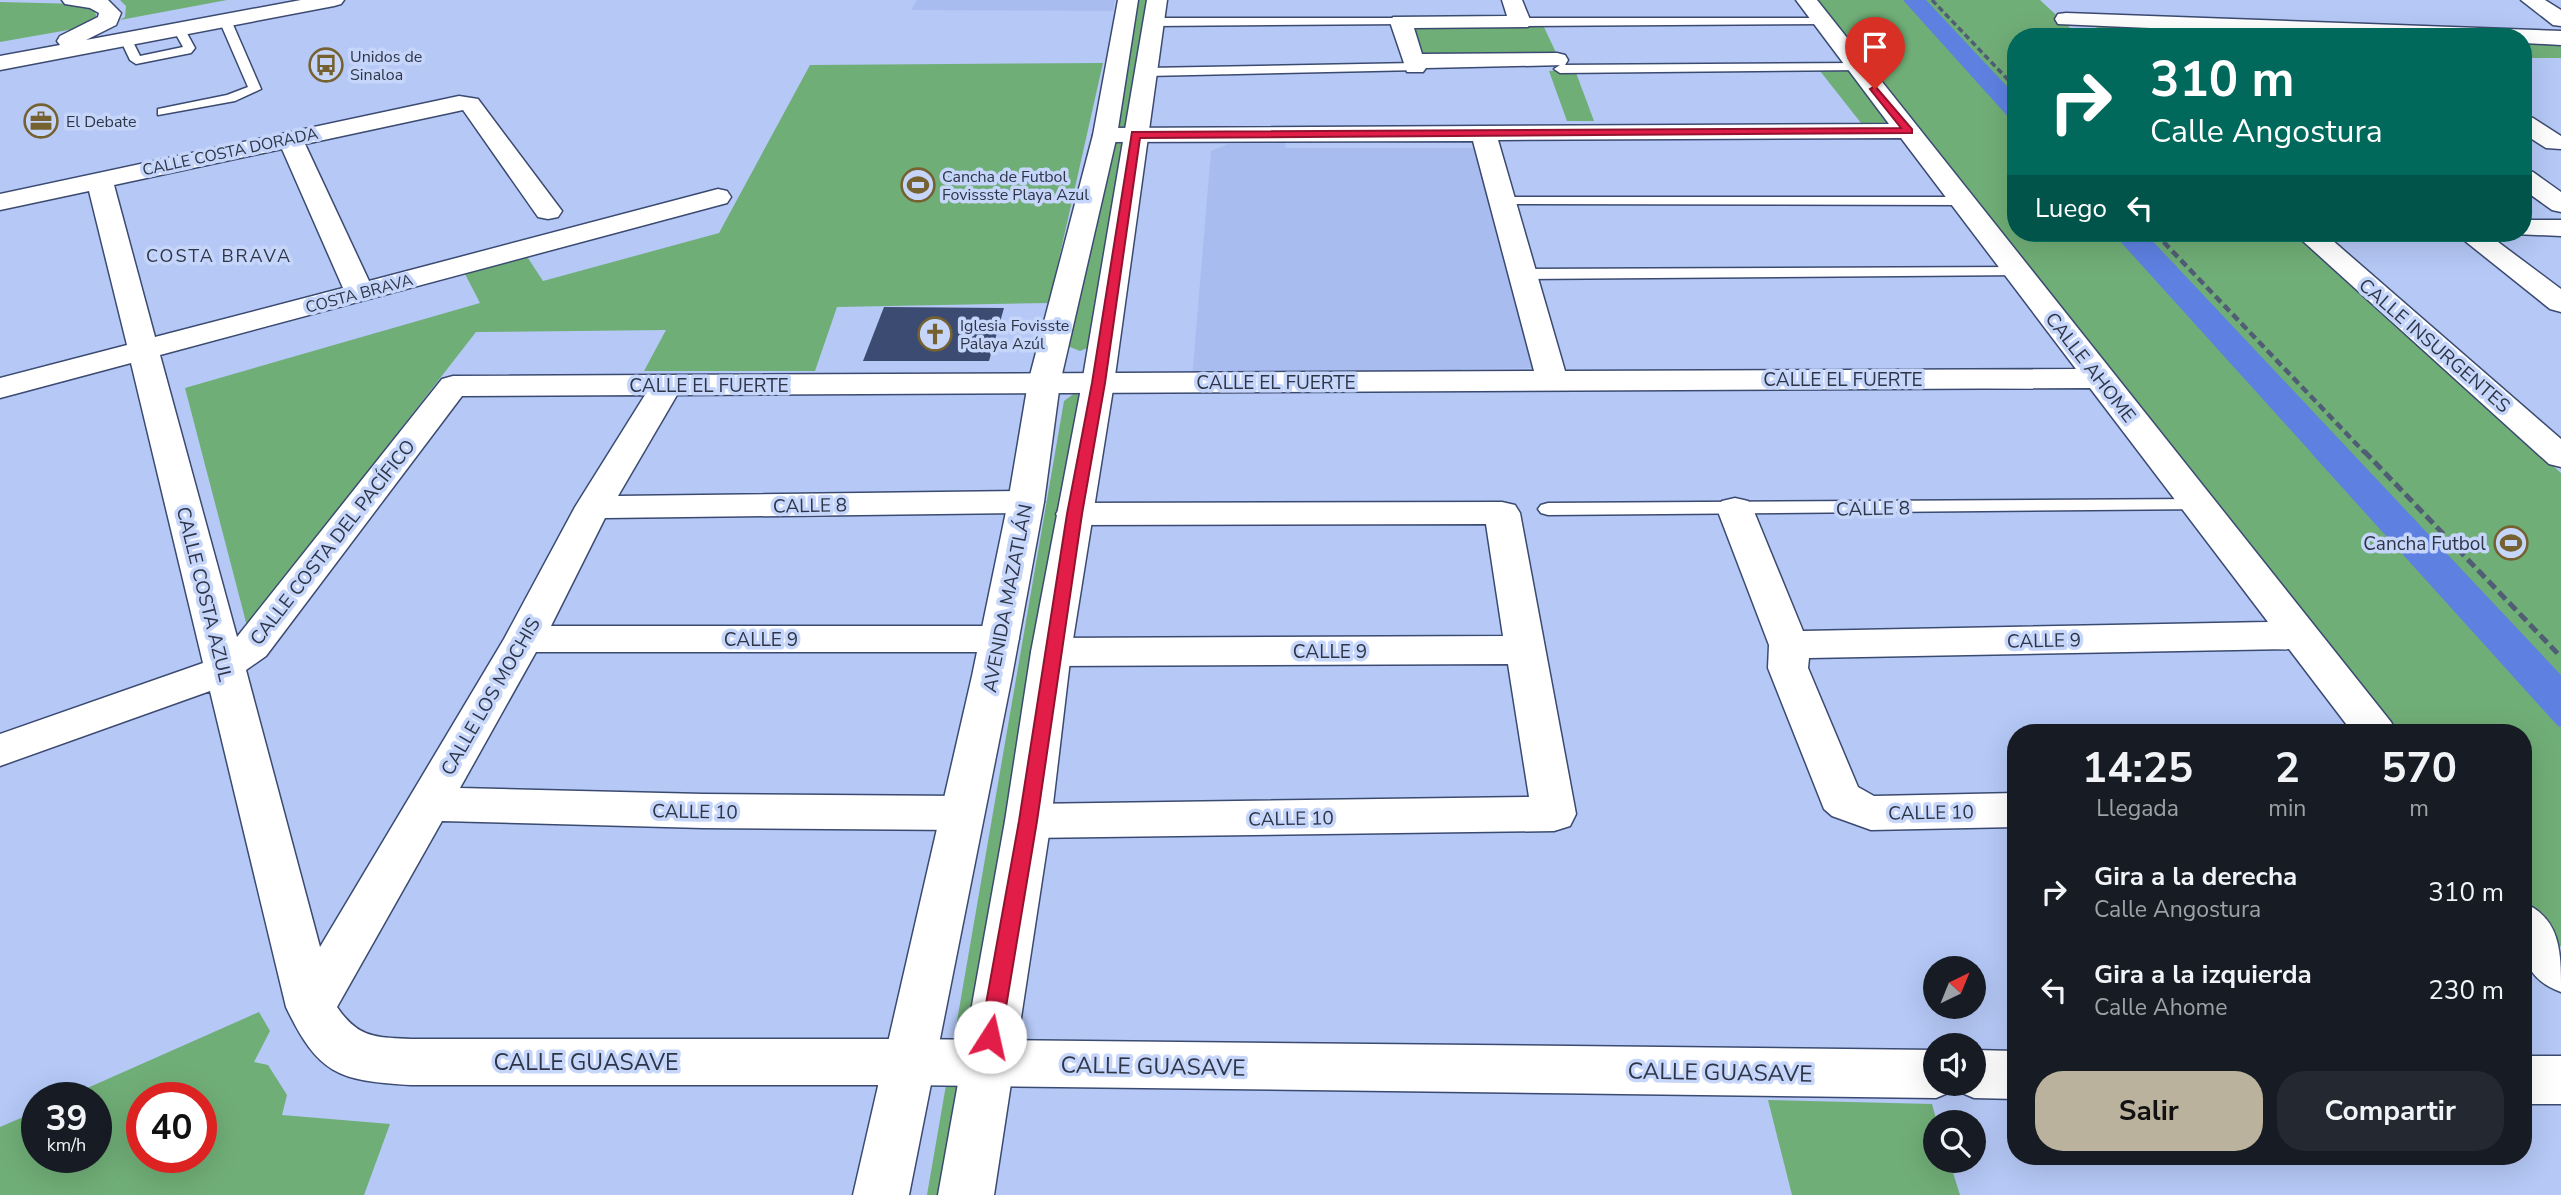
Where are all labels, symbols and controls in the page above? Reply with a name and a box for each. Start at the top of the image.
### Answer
pin [1845,17,1905,89]
icon: arrive [1856,28,1894,66]
bus stop icon: Unidos de Sinaloa [307,46,345,84]
place label: Unidos de Sinaloa [350,46,422,86]
text: 310 m [2150,46,2294,113]
icon: right [2035,56,2126,147]
office icon: El Debate [22,102,60,140]
text: Calle Angostura [2150,110,2383,153]
place label: El Debate [66,111,136,133]
street label: CALLE COSTA DORADA [140,123,320,181]
sports icon: Cancha de Futbol Fovissste Playa Azul [899,166,937,204]
place label: Cancha de Futbol Fovissste Playa Azul [942,166,1089,206]
icon: left [2121,189,2159,227]
text: Luego [2035,191,2107,226]
district label: COSTA BRAVA [146,244,292,268]
street label: COSTA BRAVA [303,269,416,319]
street label: CALLE INSURGENTES [2353,273,2516,419]
street label: CALLE AHOME [2039,307,2141,428]
church icon: Iglesia Fovisste Palaya Azúl [916,315,954,353]
place label: Iglesia Fovisste Palaya Azúl [960,315,1069,355]
street label: CALLE EL FUERTE [1763,367,1923,393]
street label: CALLE EL FUERTE [1196,370,1356,396]
street label: CALLE EL FUERTE [629,373,789,399]
street label: CALLE COSTA DEL PACÍFICO [244,434,421,651]
street label: CALLE 8 [773,492,847,520]
street label: CALLE 8 [1836,495,1910,523]
street label: AVENIDA MAZATLÁN [977,502,1039,694]
street label: CALLE COSTA AZUL [170,504,238,685]
sports icon: Cancha Futbol [2492,524,2530,562]
place label: Cancha Futbol [2363,531,2486,557]
street label: CALLE LOS MOCHIS [435,613,547,780]
street label: CALLE 9 [724,627,798,653]
street label: CALLE 9 [2007,627,2081,655]
street label: CALLE 9 [1293,639,1367,665]
text: 14:25 [2082,740,2193,797]
text: 2 [2275,740,2300,797]
text: 570 [2381,740,2457,797]
text: Llegada [2096,793,2179,824]
text: min [2268,793,2306,824]
text: m [2409,793,2429,824]
street label: CALLE 10 [652,798,738,826]
street label: CALLE 10 [1888,799,1974,827]
street label: CALLE 10 [1248,805,1334,833]
text: Gira a la derecha [2094,859,2297,894]
icon: right [2035,873,2073,911]
text: 310 m [2428,875,2504,910]
text: Calle Angostura [2094,894,2261,925]
north arrow [1923,956,1986,1018]
map controls [1923,956,1986,1173]
text: Gira a la izquierda [2094,957,2312,992]
icon: left [2035,971,2073,1009]
text: 230 m [2428,973,2504,1008]
text: Calle Ahome [2094,992,2227,1023]
position arrow [953,1000,1027,1074]
button: sound [1923,1033,1986,1096]
street label: CALLE GUASAVE [494,1047,678,1078]
street label: CALLE GUASAVE [1060,1049,1246,1084]
street label: CALLE GUASAVE [1627,1055,1813,1090]
button: Salir [2035,1071,2263,1151]
button: Compartir [2277,1071,2504,1151]
speed limit sign: 40 [126,1082,217,1173]
text: 39 [45,1095,88,1142]
button: search [1923,1110,1986,1173]
text: km/h [47,1133,86,1157]

